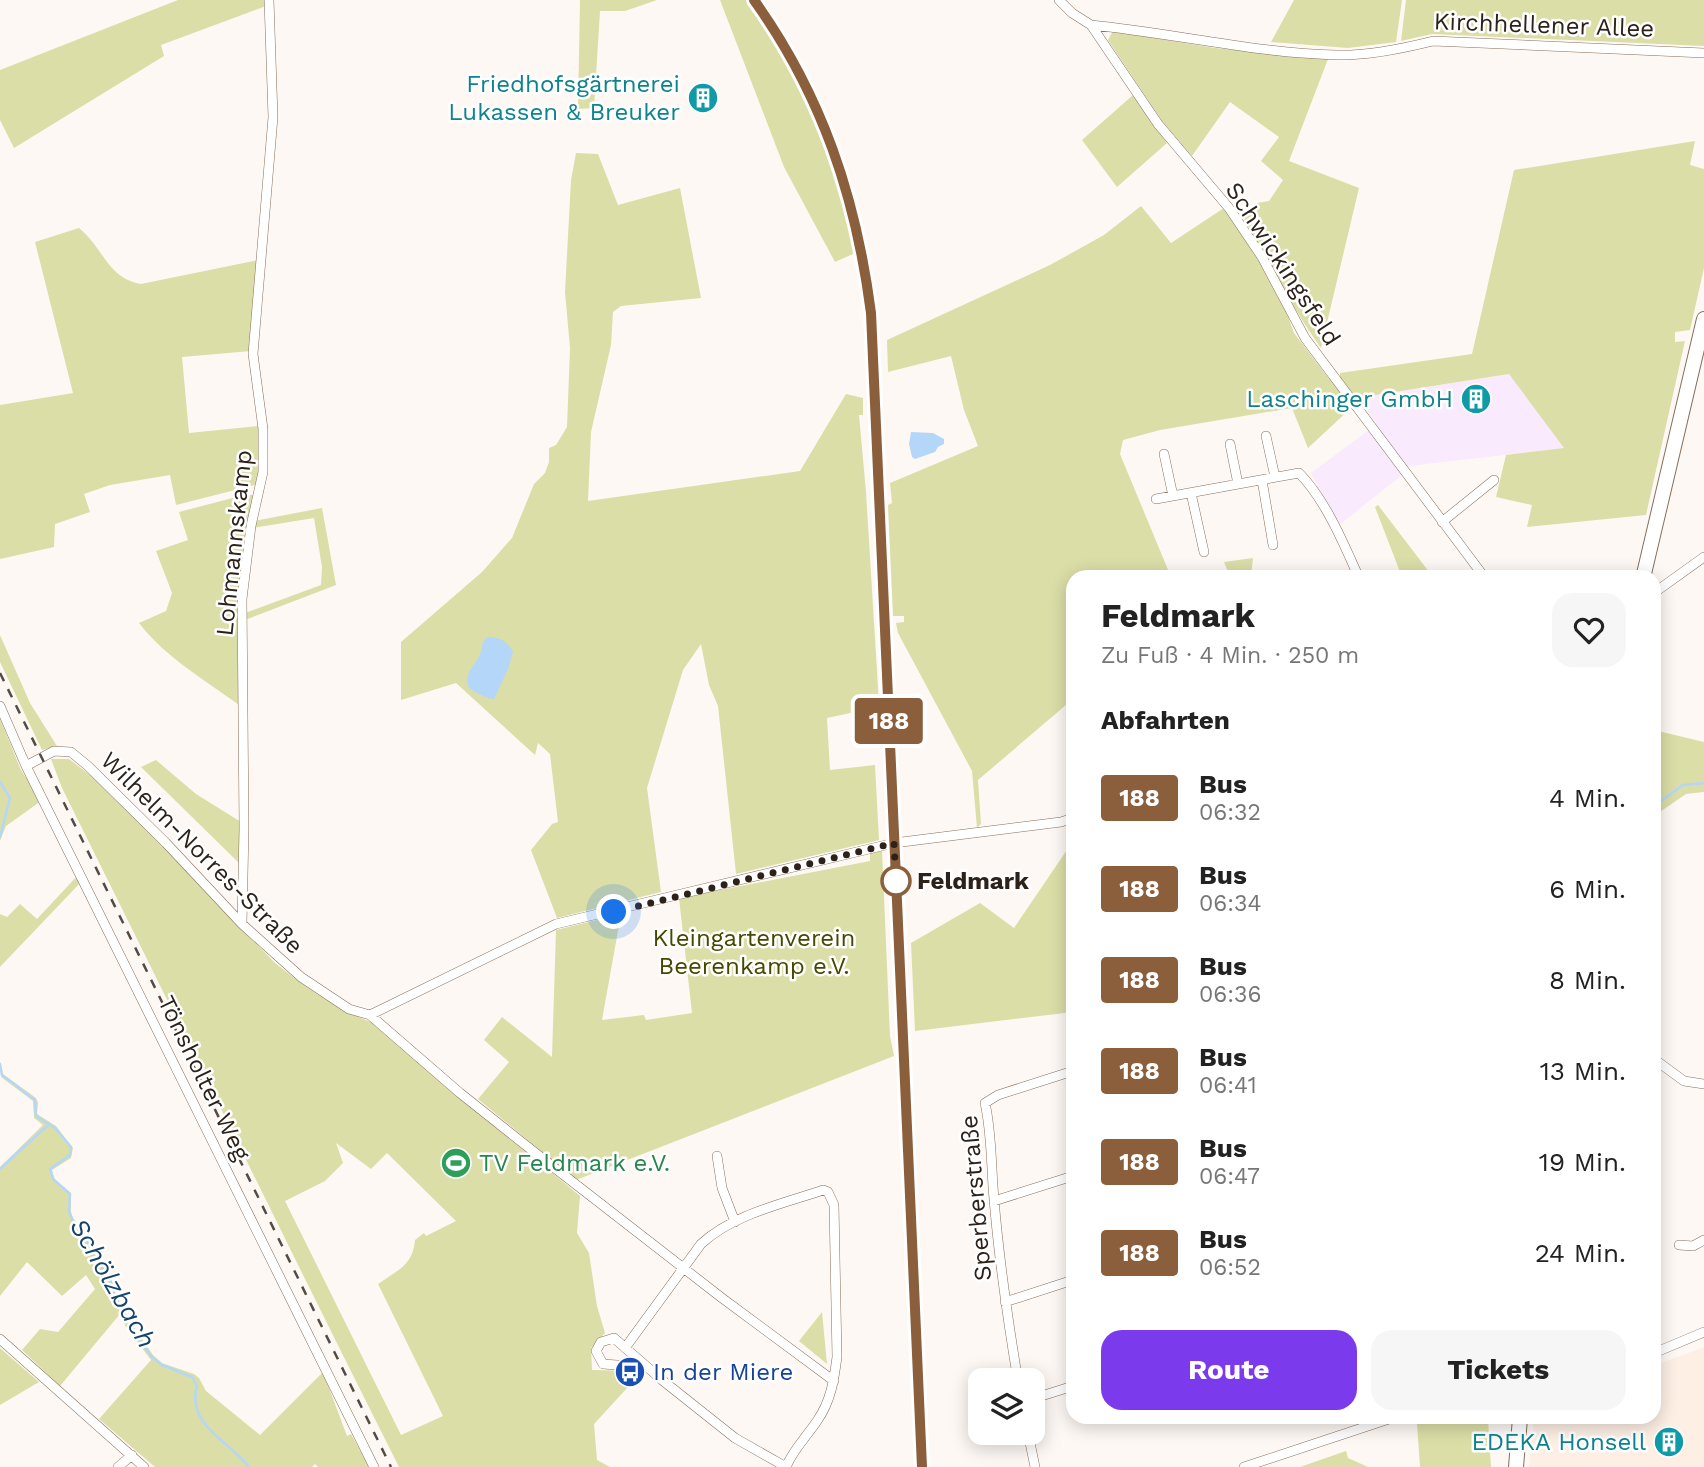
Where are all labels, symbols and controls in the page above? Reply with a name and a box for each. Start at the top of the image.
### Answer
street label: Kirchhellener Allee [1433,7,1655,43]
place label: Friedhofsgärtnerei Lukassen & Breuker [448,70,680,126]
building icon: Friedhofsgärtnerei Lukassen & Breuker [686,81,720,115]
street label: Schwickingsfeld [1220,177,1346,351]
building icon: Laschinger GmbH [1459,382,1493,416]
place label: Laschinger GmbH [1246,385,1453,413]
street label: Lohmannskamp [210,449,258,637]
button: heart [1552,593,1626,667]
text: Feldmark [1101,596,1255,635]
text: Zu Fuß · 4 Min. · 250 m [1101,642,1359,669]
line badge: 188 [849,698,929,744]
text: Abfahrten [1101,705,1230,735]
text: 188 [869,707,909,735]
street label: Wilhelm-Norres-Straße [95,746,309,960]
text: Bus [1199,769,1247,799]
text: 4 Min. [1549,783,1626,813]
text: 188 [1119,784,1160,812]
text: 06:32 [1199,799,1261,826]
text: Bus [1199,860,1247,890]
marker: Feldmark [881,866,911,896]
place label: Feldmark [917,867,1029,895]
text: 6 Min. [1549,874,1626,904]
text: 188 [1119,875,1160,903]
text: 06:34 [1199,890,1262,917]
your location [596,894,631,929]
park label: Kleingartenverein Beerenkamp e.V. [653,924,855,980]
text: Bus [1199,951,1247,981]
text: 8 Min. [1549,965,1626,995]
text: 188 [1119,966,1160,994]
text: 06:36 [1199,981,1262,1008]
street label: Tönsholter Weg [152,991,256,1165]
text: Bus [1199,1042,1247,1072]
text: 13 Min. [1540,1056,1626,1086]
text: 188 [1119,1057,1160,1085]
text: 06:41 [1199,1072,1257,1099]
street label: Sperberstraße [955,1114,997,1282]
text: Bus [1199,1133,1247,1163]
sports icon: TV Feldmark e.V. [439,1146,473,1180]
text: 19 Min. [1539,1147,1626,1177]
text: 188 [1119,1148,1160,1176]
place label: TV Feldmark e.V. [479,1149,670,1177]
text: 06:47 [1199,1163,1260,1190]
water label: Schölzbach [64,1213,162,1353]
text: Bus [1199,1224,1247,1254]
text: 24 Min. [1535,1238,1626,1268]
text: 188 [1119,1239,1160,1267]
text: 06:52 [1199,1254,1261,1281]
button: Route [1101,1330,1357,1410]
button: Tickets [1371,1330,1626,1410]
bus stop icon: In der Miere [613,1355,647,1389]
place label: In der Miere [653,1358,793,1386]
map controls [968,1368,1045,1445]
button: layers [968,1368,1045,1445]
building icon: EDEKA Honsell [1652,1425,1686,1459]
place label: EDEKA Honsell [1471,1428,1647,1456]

